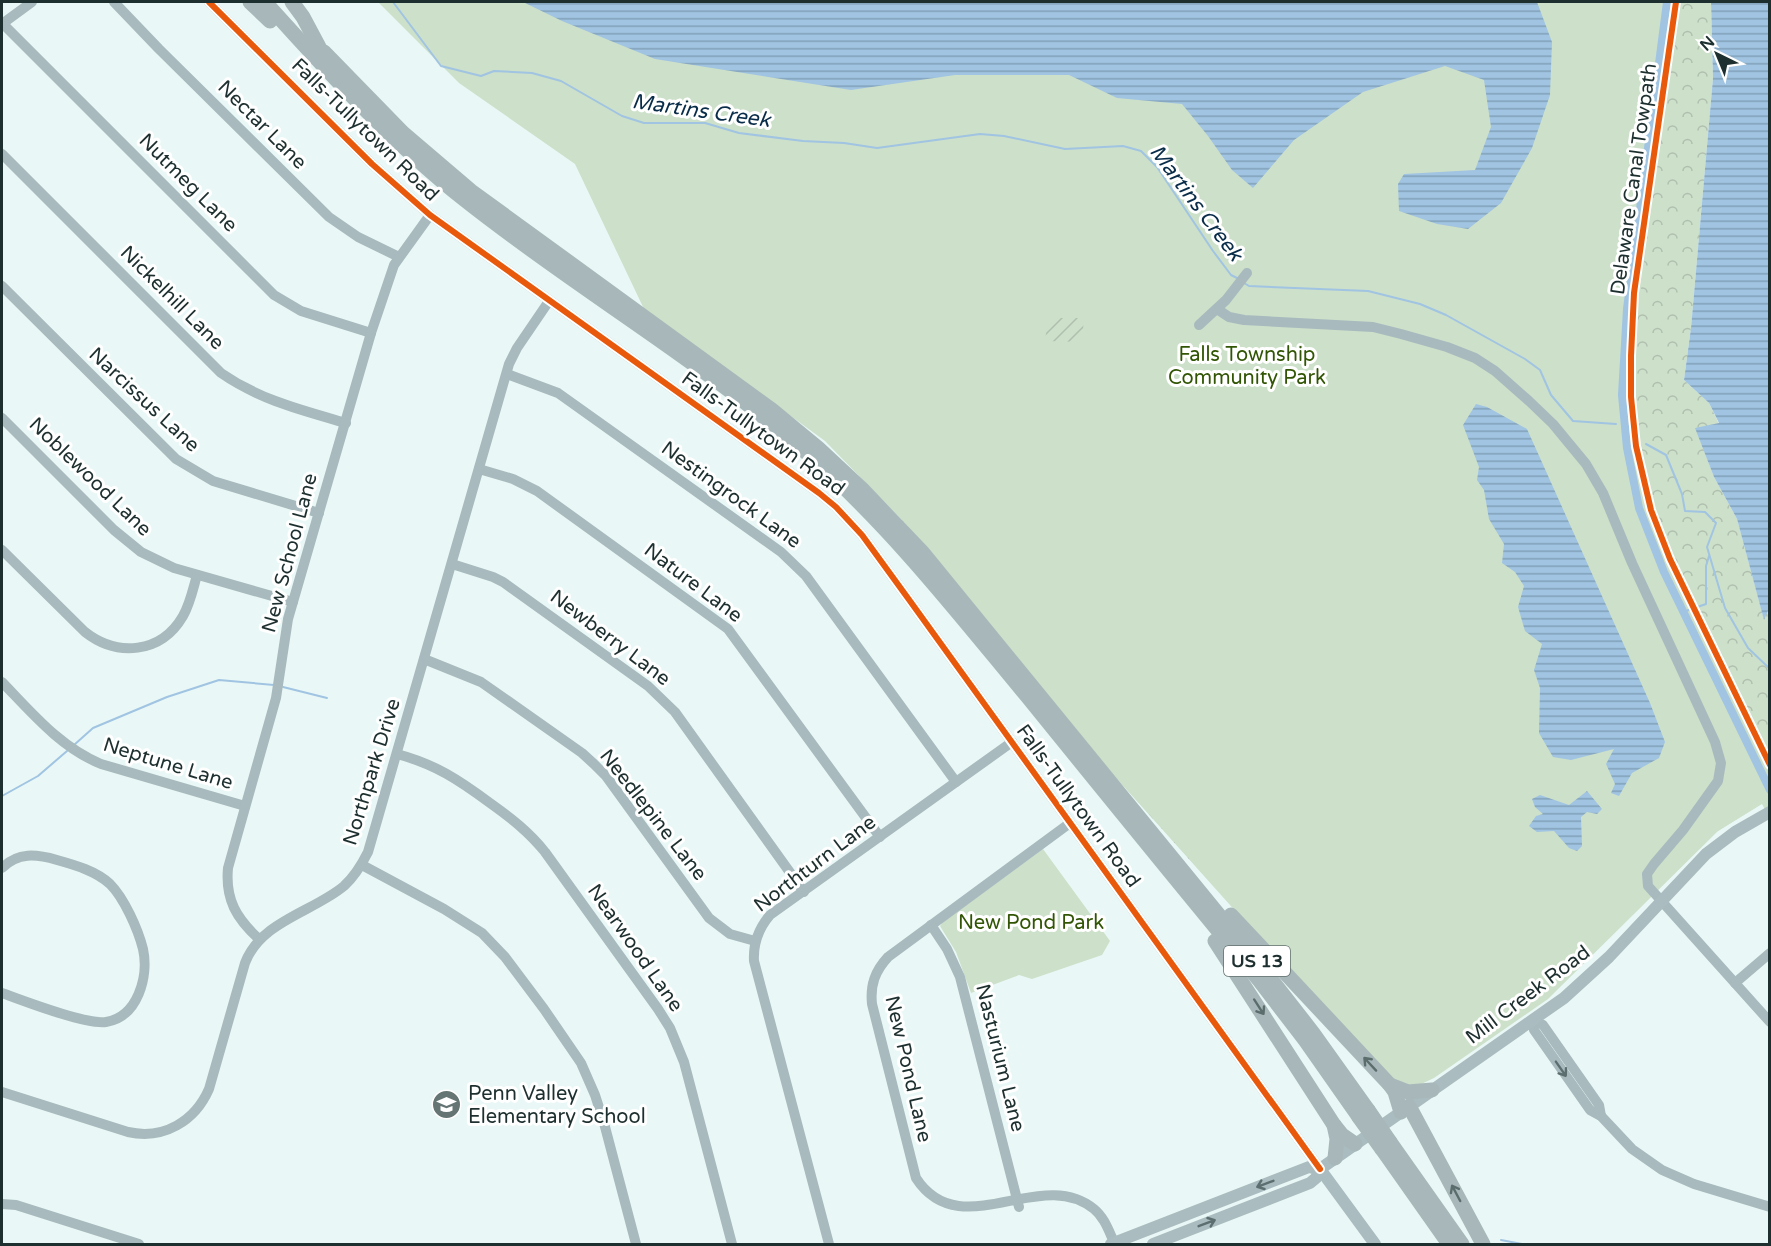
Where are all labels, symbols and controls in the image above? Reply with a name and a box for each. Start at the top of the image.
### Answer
north arrow [1687,24,1747,84]
text: N [1696,32,1719,55]
street label: Falls-Tullytown Road [286,53,444,207]
street label: Delaware Canal Towpath [1606,62,1662,296]
street label: Nectar Lane [213,76,311,174]
water label: Martins Creek [630,89,773,133]
street label: Nutmeg Lane [134,129,242,237]
water label: Martins Creek [1144,140,1249,267]
street label: Nickelhill Lane [115,241,229,355]
street label: Narcissus Lane [84,343,204,457]
park label: Falls Township Community Park [1168,343,1326,390]
street label: Falls-Tullytown Road [677,367,849,501]
street label: Noblewood Lane [24,412,156,542]
street label: Nestingrock Lane [657,436,805,554]
street label: New School Lane [257,471,323,635]
street label: Nature Lane [639,538,747,628]
street label: Newberry Lane [545,585,675,691]
street label: Northpark Drive [338,696,406,848]
street label: Falls-Tullytown Road [1011,720,1145,892]
street label: Neptune Lane [100,733,236,795]
street label: Needlepine Lane [594,745,712,885]
street label: Northturn Lane [749,810,881,918]
street label: Nearwood Lane [582,880,688,1016]
park label: New Pond Park [958,911,1104,935]
street label: Mill Creek Road [1461,940,1595,1050]
road number: US 13 [1224,946,1290,976]
street label: Nasturium Lane [970,982,1030,1134]
street label: New Pond Lane [879,993,937,1145]
one-way arrow [1253,998,1265,1015]
one-way arrow [1363,1056,1378,1071]
one-way arrow [1555,1061,1567,1077]
place label: Penn Valley Elementary School [468,1082,646,1129]
school or university icon: Penn Valley Elementary School [431,1089,463,1121]
one-way arrow [1256,1180,1274,1191]
one-way arrow [1450,1185,1462,1202]
one-way arrow [1197,1217,1216,1228]

